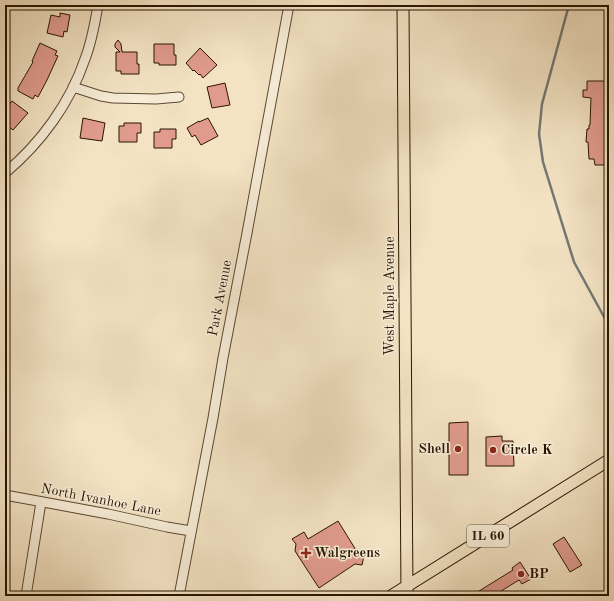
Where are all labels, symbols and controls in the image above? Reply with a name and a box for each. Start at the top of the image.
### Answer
street label: West Maple Avenue [383,236,397,356]
street label: Park Avenue [206,259,234,337]
place label: Shell [418,442,450,456]
place label: Circle K [501,443,553,457]
marker: Shell [453,444,463,454]
marker: Circle K [488,445,498,455]
street label: North Ivanhoe Lane [40,481,162,519]
road number: IL 60 [467,525,509,547]
place label: Walgreens [314,546,380,560]
marker: Walgreens [301,548,311,558]
place label: BP [529,567,549,581]
marker: BP [516,569,526,579]

